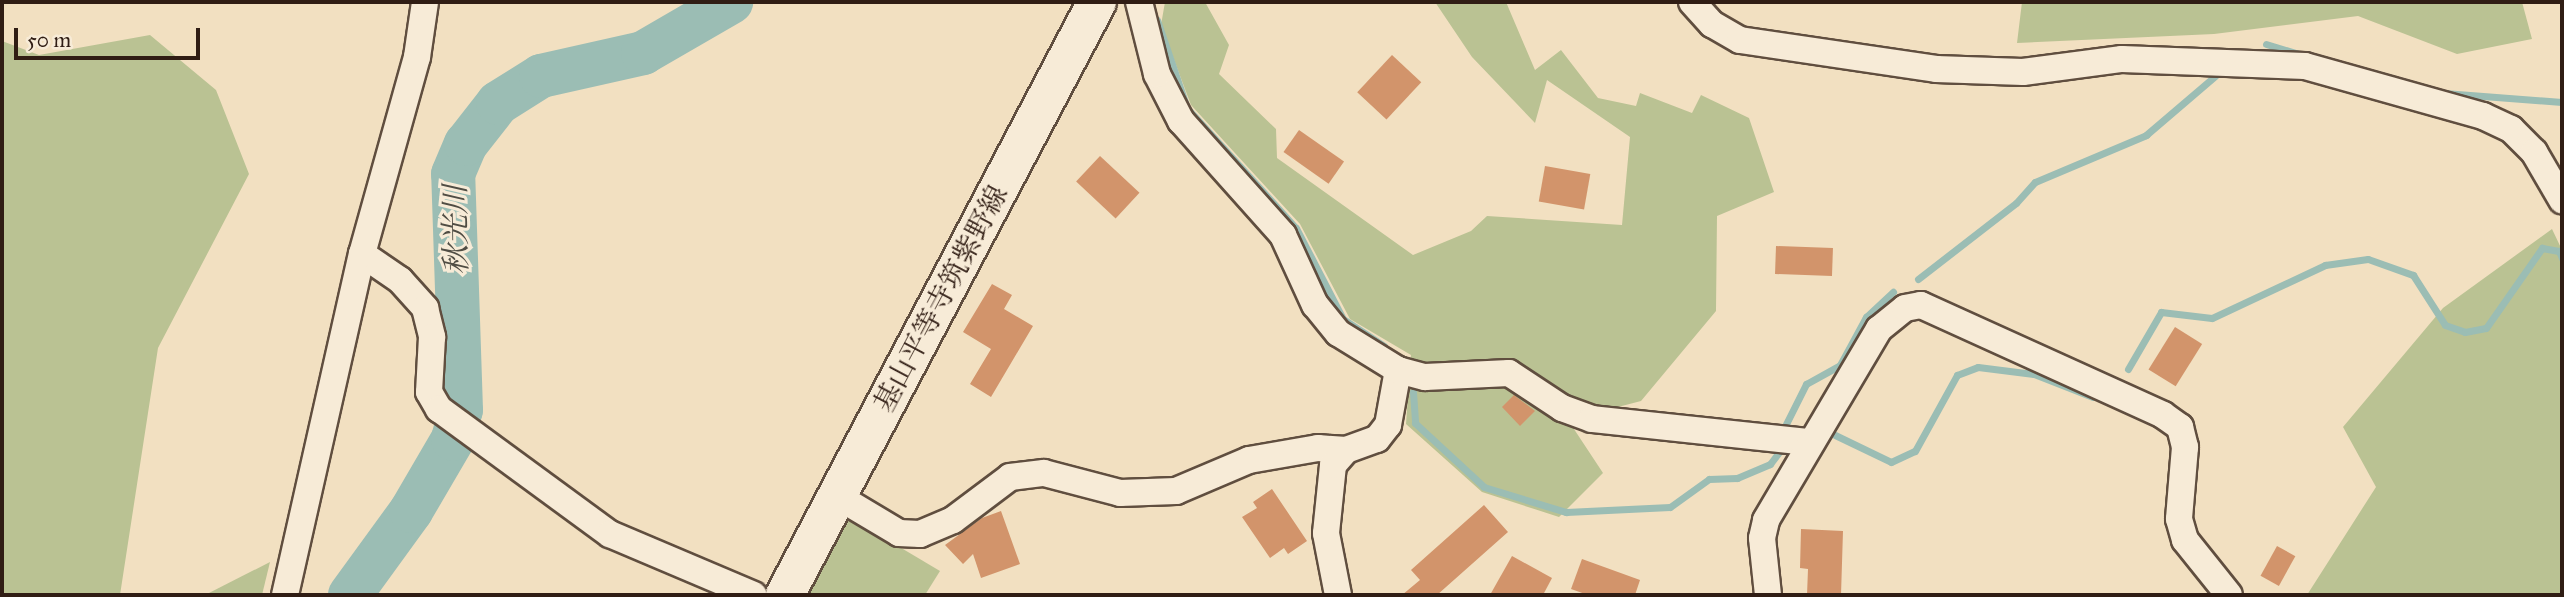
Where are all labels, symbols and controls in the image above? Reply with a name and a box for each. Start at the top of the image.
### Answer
scale bar [18,14,203,58]
text: 50 m [27,27,71,53]
street label: 基山平等寺筑紫野線 [867,180,1015,418]
water label: 秋光川 [437,185,475,275]

